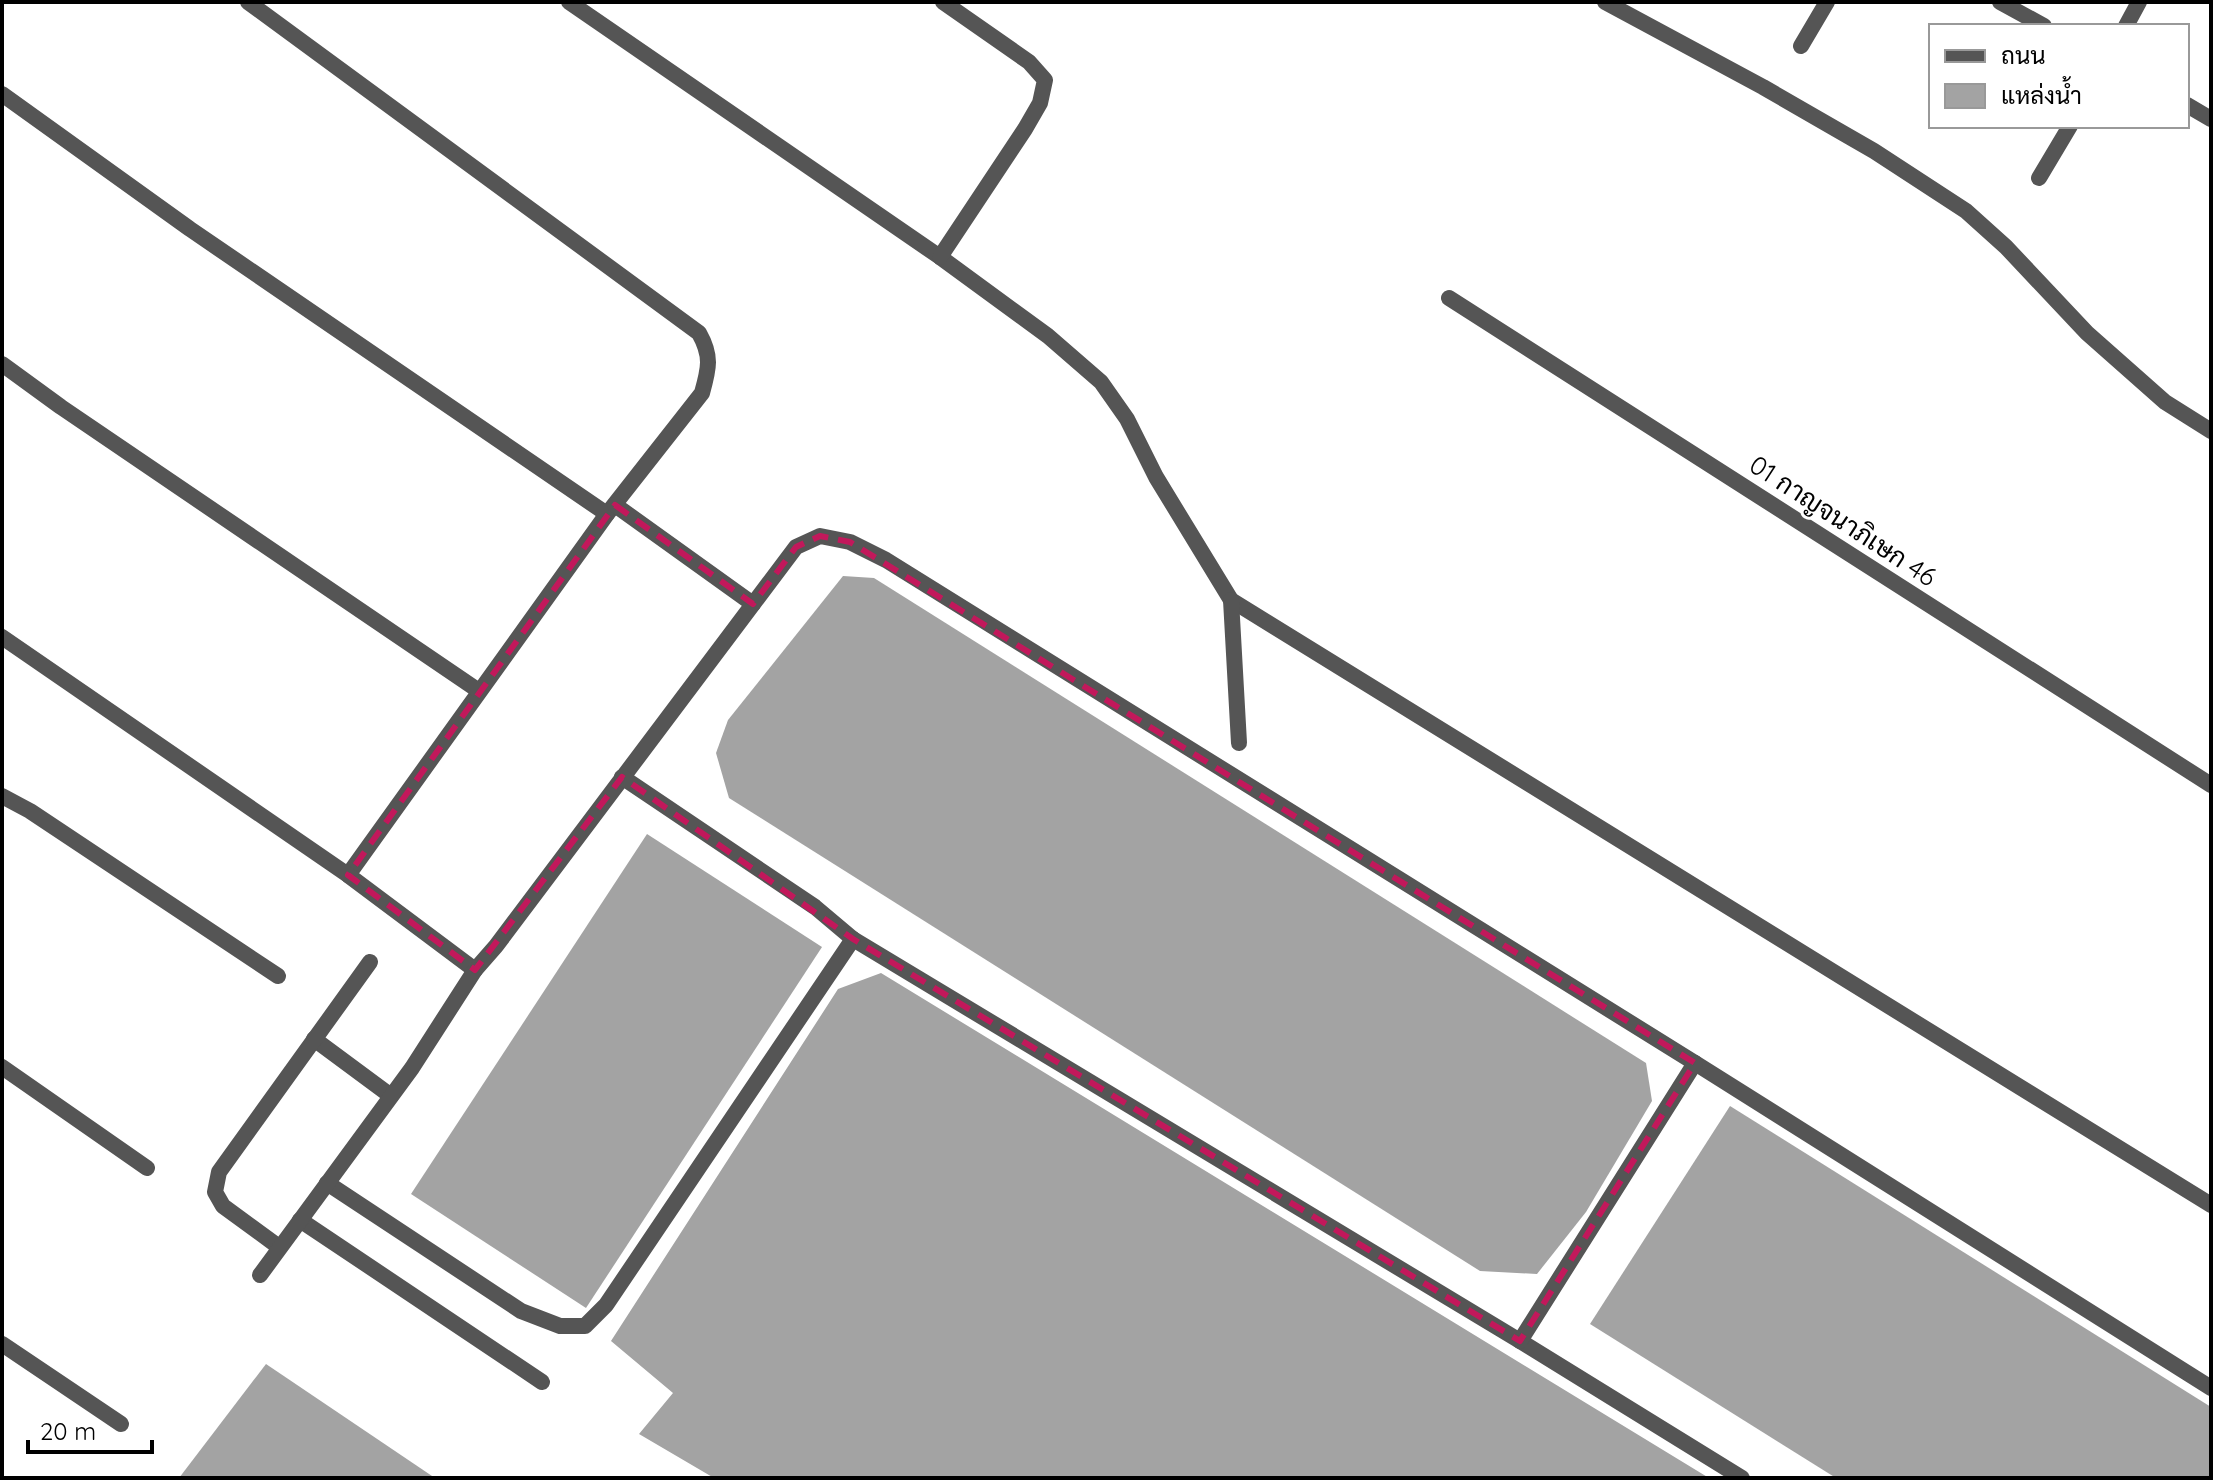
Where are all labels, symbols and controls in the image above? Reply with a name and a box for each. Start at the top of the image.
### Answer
legend [1929,24,2189,128]
text: ถนน [2001,40,2046,70]
text: แหล่งน้ำ [2001,76,2082,110]
street label: 01 กาญจนาภิเษก 46 [1744,448,1943,593]
scale bar [28,1404,152,1454]
text: 20 m [40,1416,96,1446]

